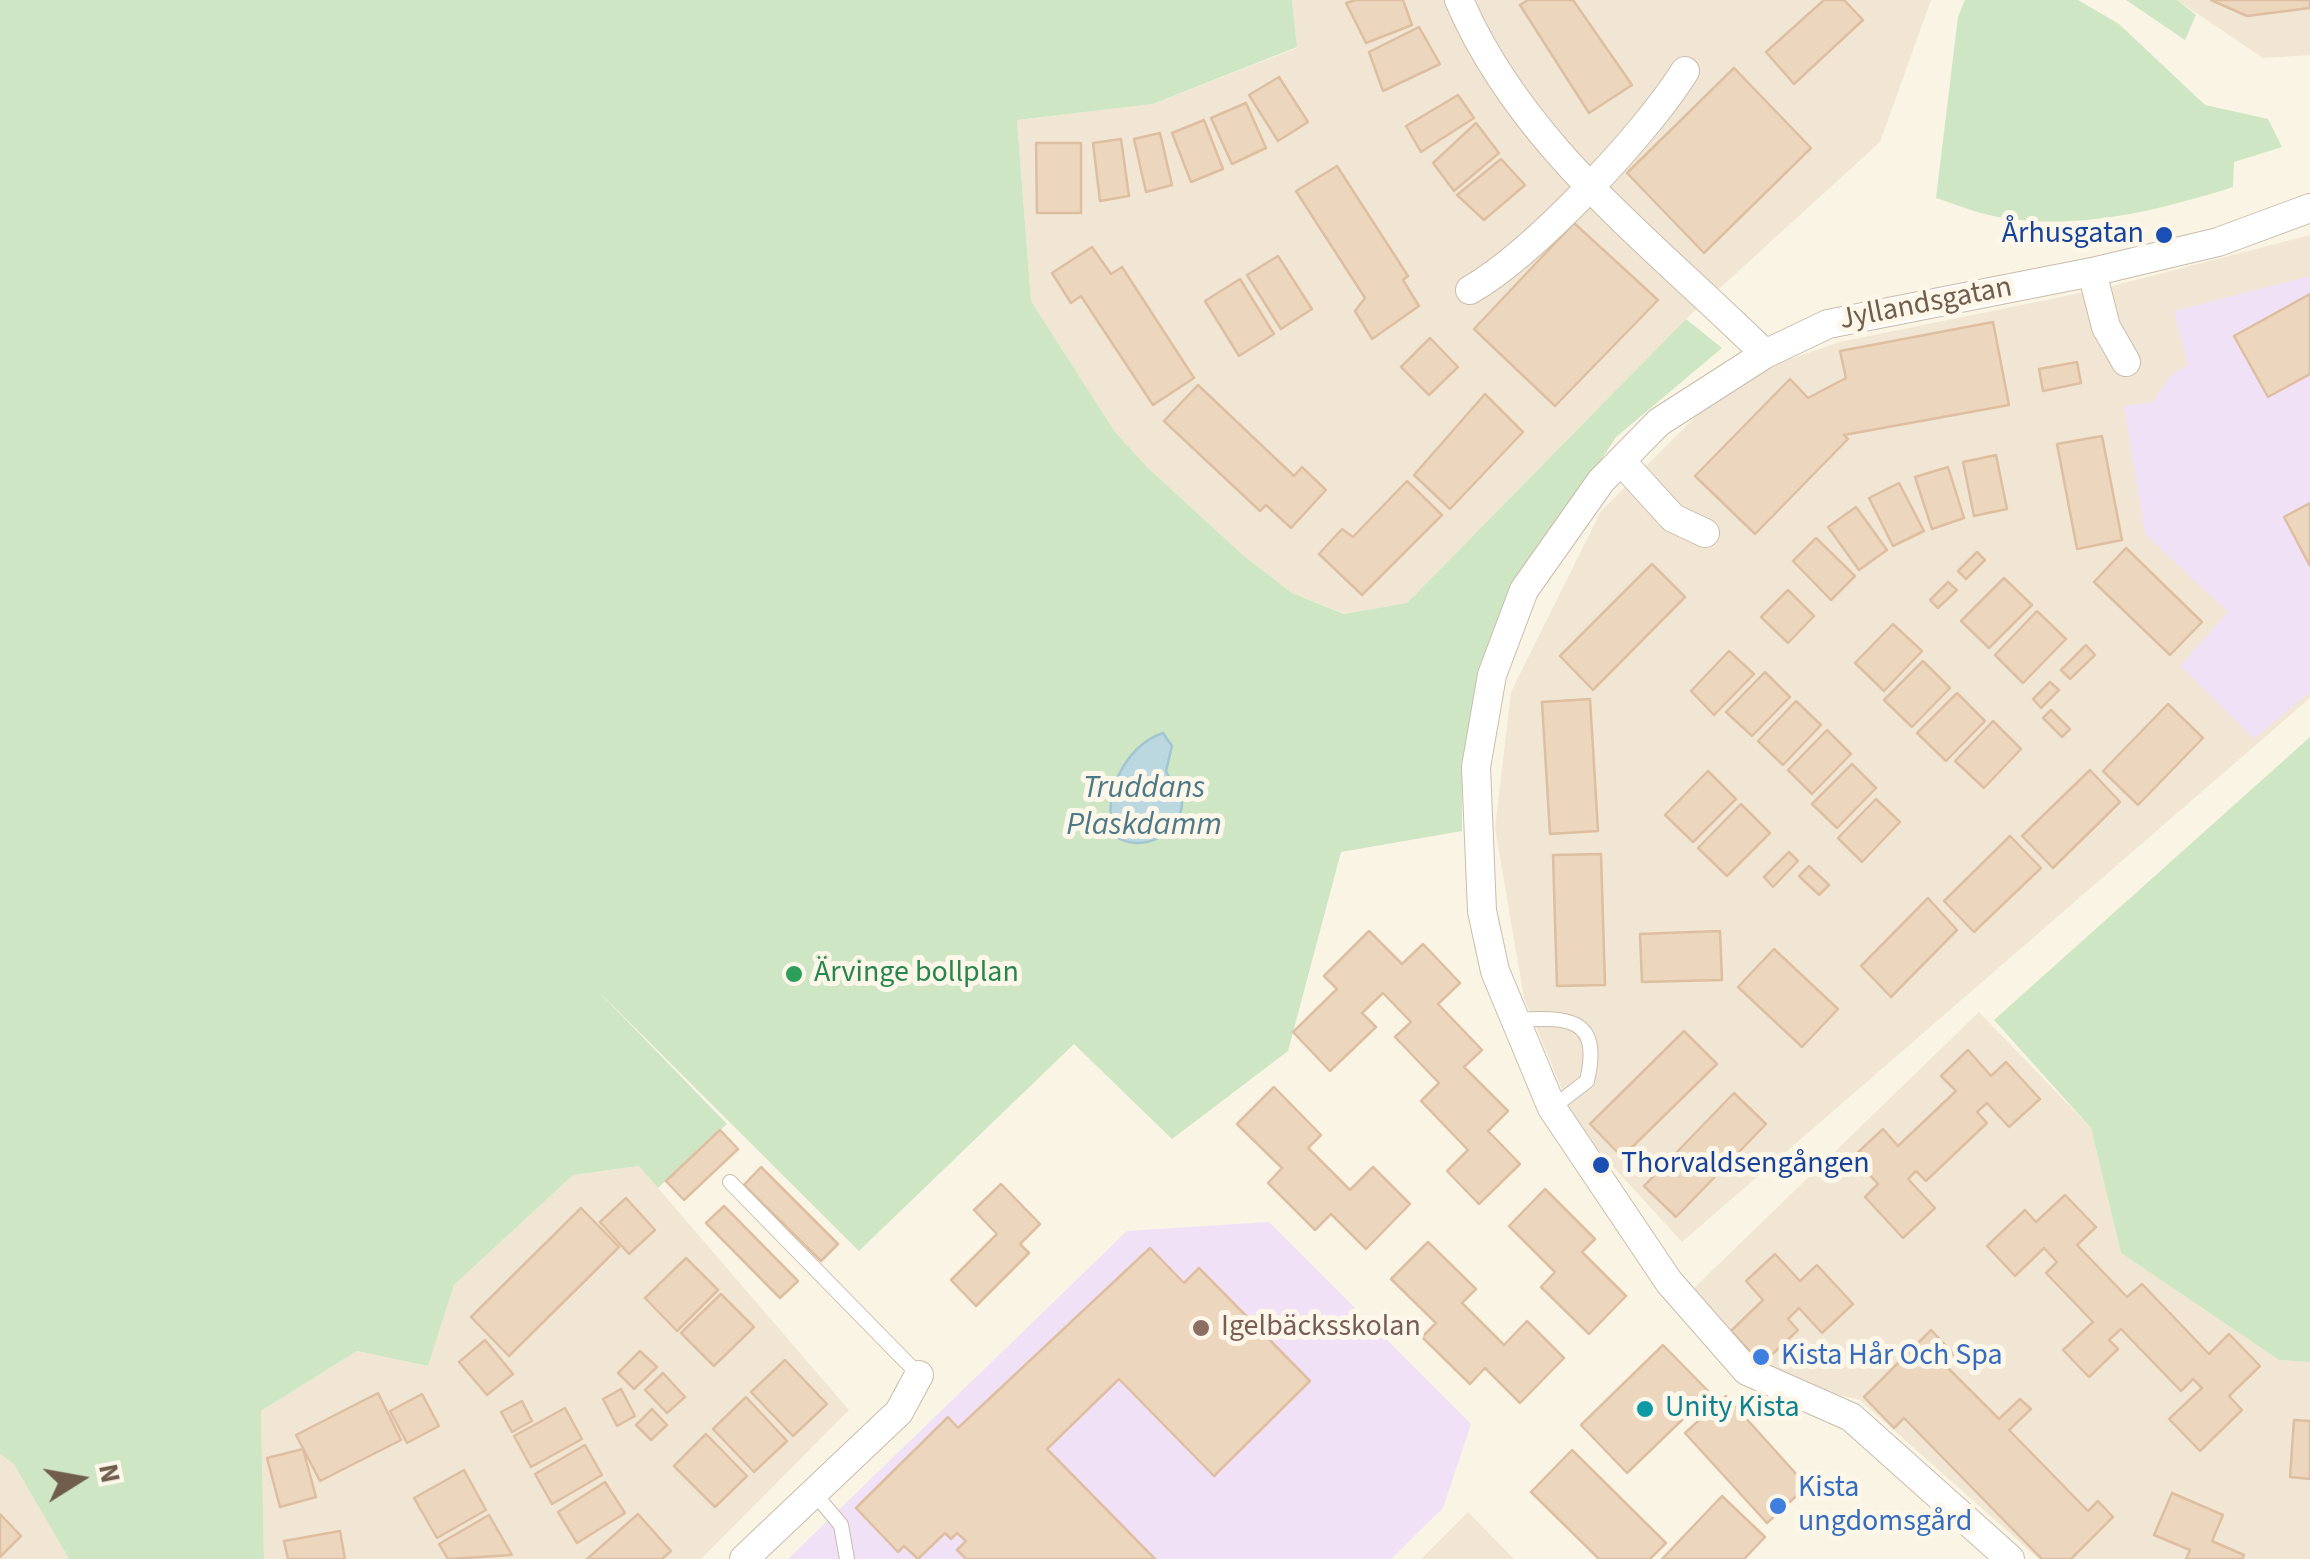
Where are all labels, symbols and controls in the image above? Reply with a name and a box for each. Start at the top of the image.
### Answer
place label: Århusgatan [2002,217,2144,253]
marker: Århusgatan [2153,224,2175,246]
street label: Jyllandsgatan [1837,271,2015,339]
water label: Truddans Plaskdamm [1066,771,1222,846]
place label: Ärvinge bollplan [814,956,1019,992]
marker: Ärvinge bollplan [783,963,805,985]
place label: Thorvaldsengången [1621,1147,1870,1183]
marker: Thorvaldsengången [1590,1154,1612,1176]
place label: Igelbäcksskolan [1221,1310,1421,1346]
marker: Igelbäcksskolan [1190,1317,1212,1339]
place label: Kista Hår Och Spa [1781,1339,2003,1375]
marker: Kista Hår Och Spa [1750,1346,1772,1368]
place label: Unity Kista [1665,1391,1800,1427]
marker: Unity Kista [1634,1398,1656,1420]
north arrow [30,1429,130,1529]
text: N [88,1460,131,1486]
place label: Kista ungdomsgård [1798,1471,1972,1542]
marker: Kista ungdomsgård [1767,1495,1789,1517]

